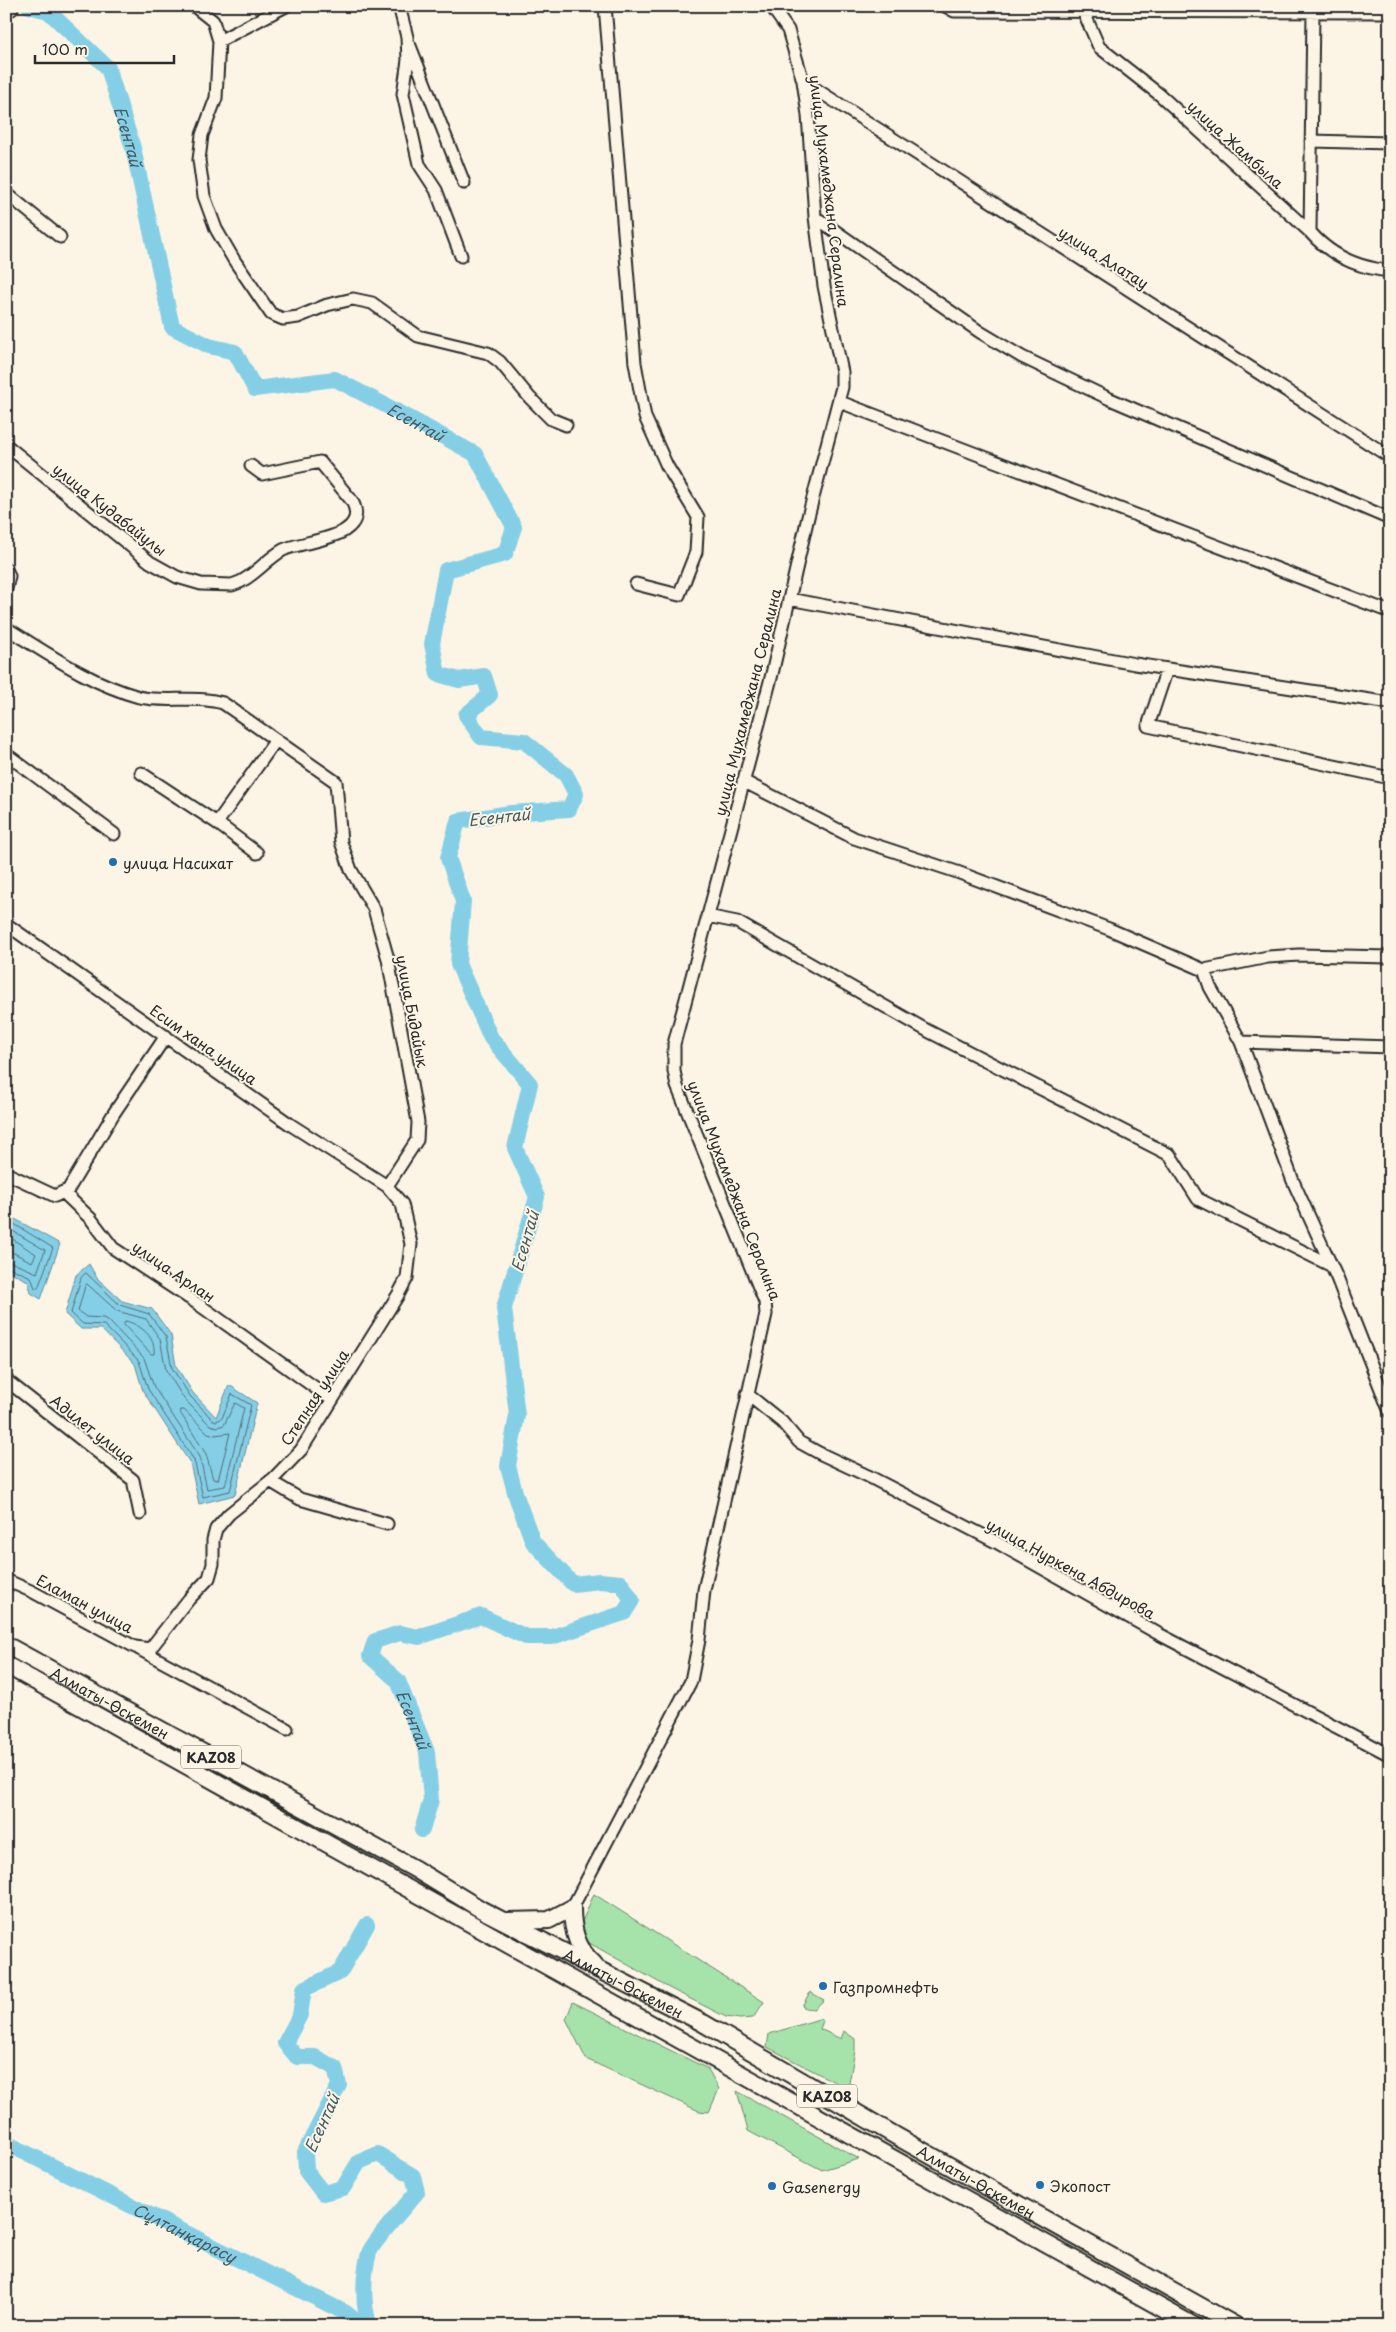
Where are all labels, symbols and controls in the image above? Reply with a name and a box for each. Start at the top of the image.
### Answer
scale bar [35,32,174,64]
text: 100 m [42,37,88,60]
street label: улица Мухамеджана Сералина [804,73,856,309]
street label: улица Жамбыла [1183,94,1290,194]
water label: Есентай [109,103,149,171]
street label: улица Алатау [1054,220,1154,294]
water label: Есентай [383,396,451,448]
street label: улица Кудабайулы [48,457,172,561]
street label: улица Мухамеджана Сералина [708,585,787,818]
water label: Есентай [467,801,534,831]
place label: улица Насихат [123,851,234,874]
marker: улица Насихат [107,856,119,868]
street label: улица Бидайык [391,953,435,1069]
street label: Есим хана улица [146,998,263,1090]
street label: улица Мухамеджана Сералина [682,1077,788,1304]
water label: Есентай [504,1205,545,1274]
street label: улица Арлан [128,1235,220,1307]
street label: Степная улица [274,1344,354,1450]
street label: Адилет улица [46,1388,141,1470]
street label: улица Нуркена Абдирова [982,1512,1160,1624]
street label: Еламан улица [33,1568,138,1638]
street label: Алматы-Өскемен [47,1660,174,1744]
water label: Есентай [391,1686,437,1755]
road number: KAZ08 [181,1745,241,1768]
street label: Алматы-Өскемен [560,1942,688,2023]
place label: Газпромнефть [833,1975,938,1998]
marker: Газпромнефть [817,1980,829,1992]
road number: KAZ08 [797,2084,857,2108]
water label: Есентай [297,2088,346,2156]
street label: Алматы-Өскемен [913,2139,1040,2223]
place label: Экопост [1050,2174,1111,2197]
place label: Gasenergy [782,2175,860,2198]
marker: Экопост [1034,2179,1046,2191]
marker: Gasenergy [766,2180,778,2192]
water label: Сұлтанқарасу [129,2197,242,2269]

